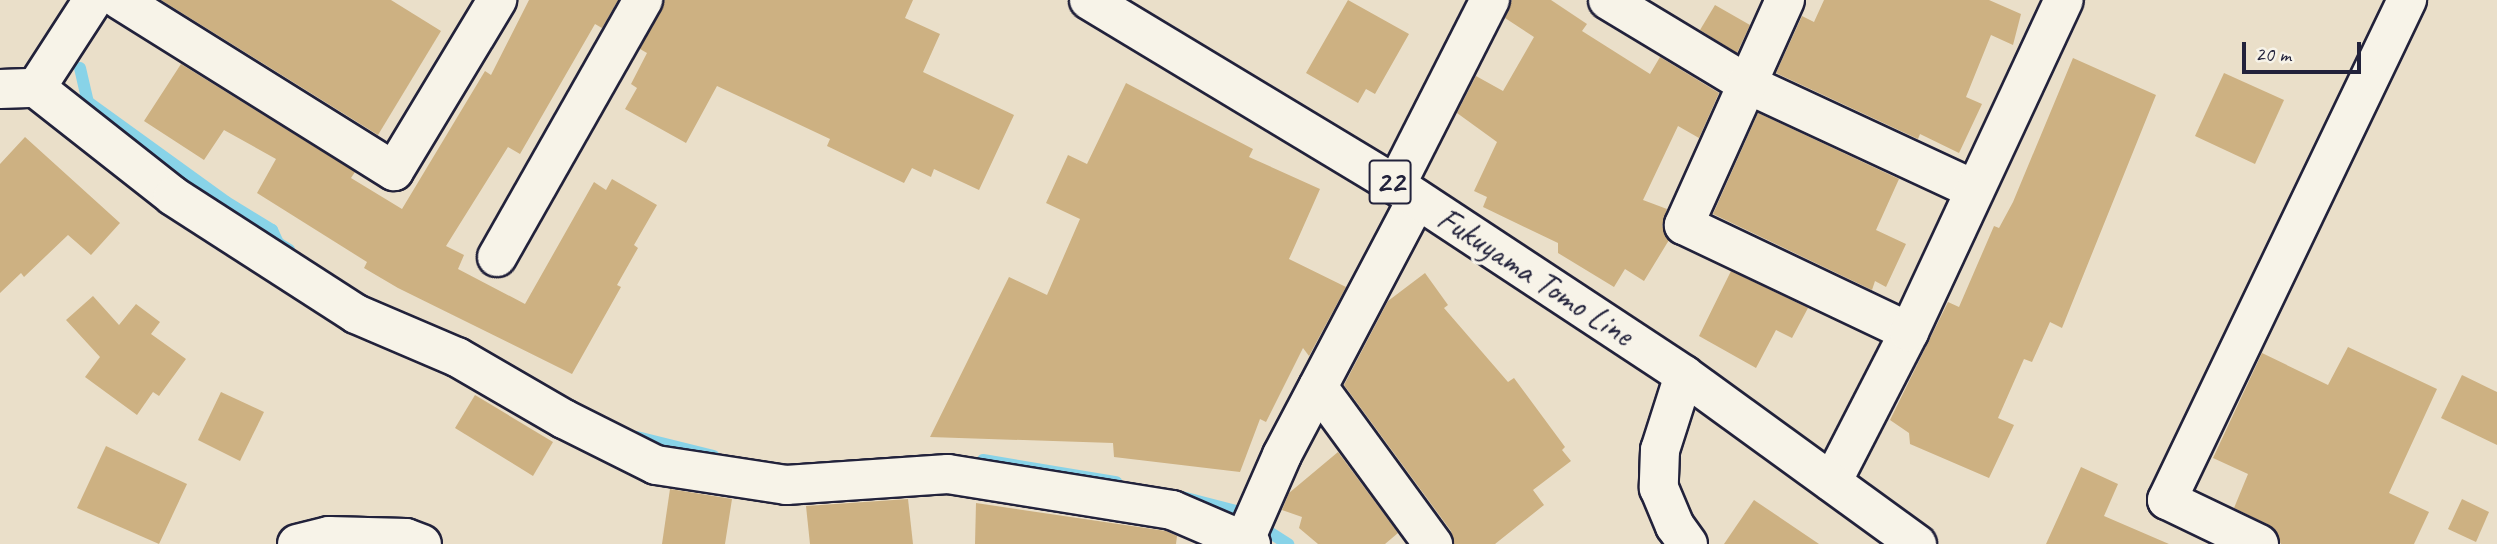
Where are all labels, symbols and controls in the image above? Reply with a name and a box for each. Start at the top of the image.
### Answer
scale bar [2245,28,2364,72]
text: 20 m [2255,41,2291,67]
road number: 22 [1367,154,1413,210]
street label: Fukuyama Tomo Line [1430,199,1640,355]

